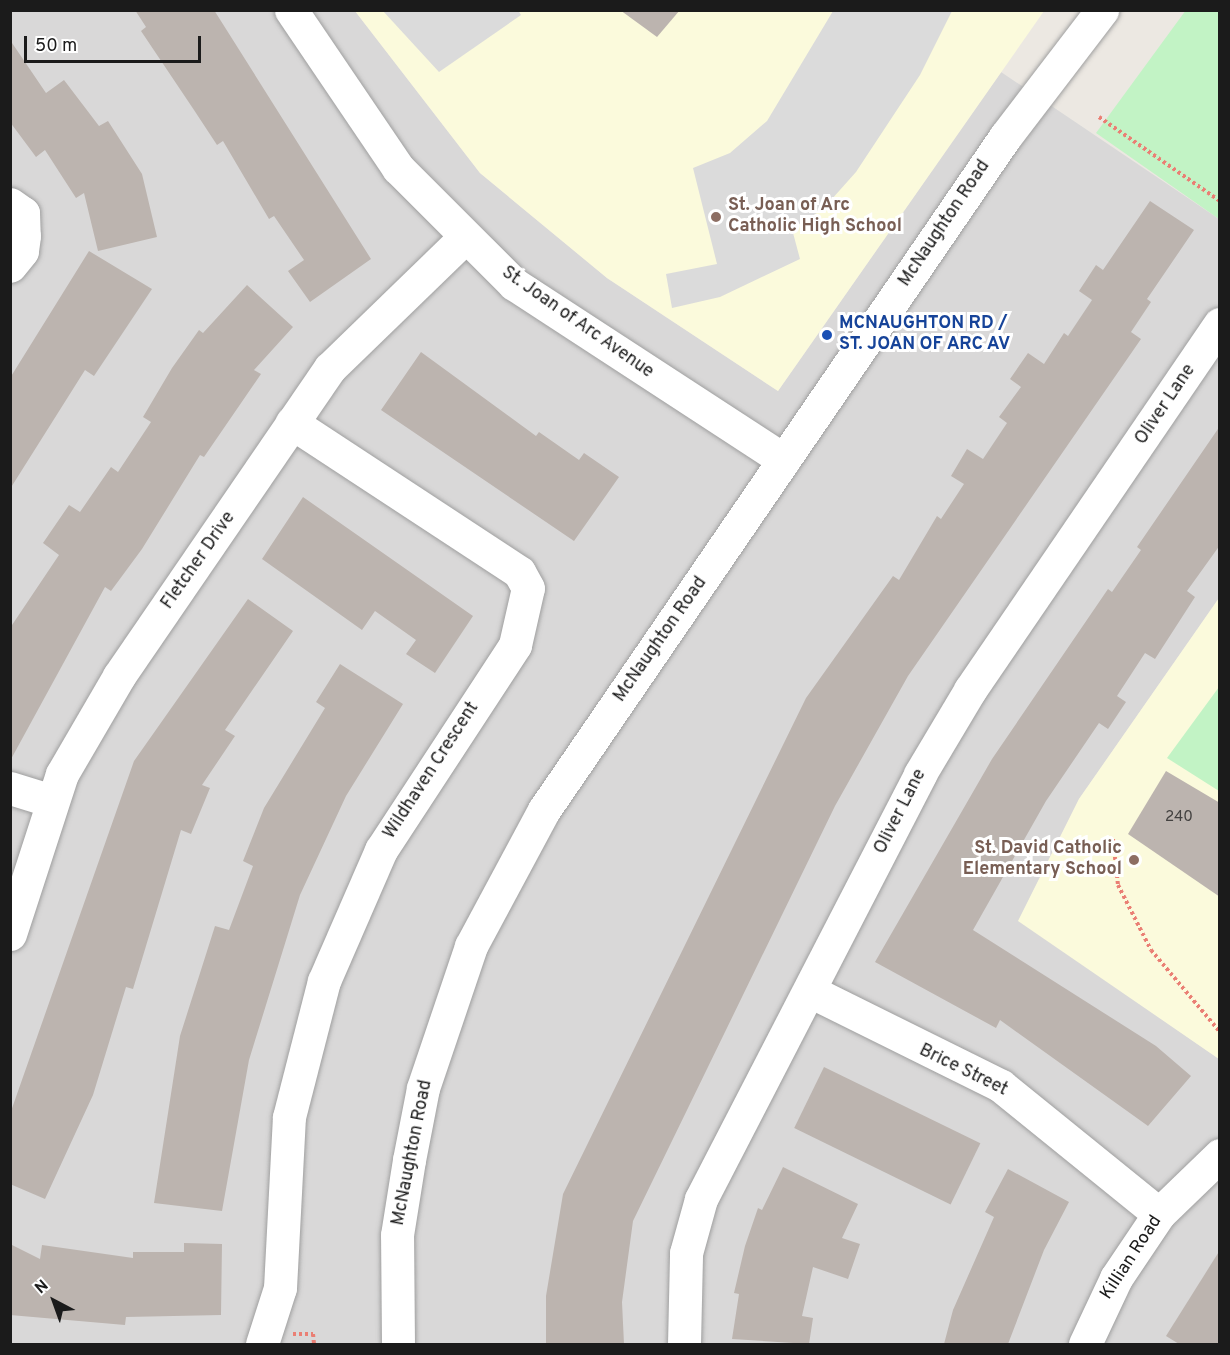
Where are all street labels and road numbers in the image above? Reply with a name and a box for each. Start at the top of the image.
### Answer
street label: McNaughton Road [895,157,995,291]
street label: St. Joan of Arc Avenue [496,262,658,384]
street label: Oliver Lane [1131,361,1201,449]
street label: Fletcher Drive [157,508,241,614]
street label: McNaughton Road [610,573,712,707]
street label: Wildhaven Crescent [380,698,484,844]
street label: Oliver Lane [870,766,932,858]
street label: Brice Street [915,1040,1011,1102]
street label: McNaughton Road [388,1078,438,1228]
street label: Killian Road [1097,1212,1167,1304]

